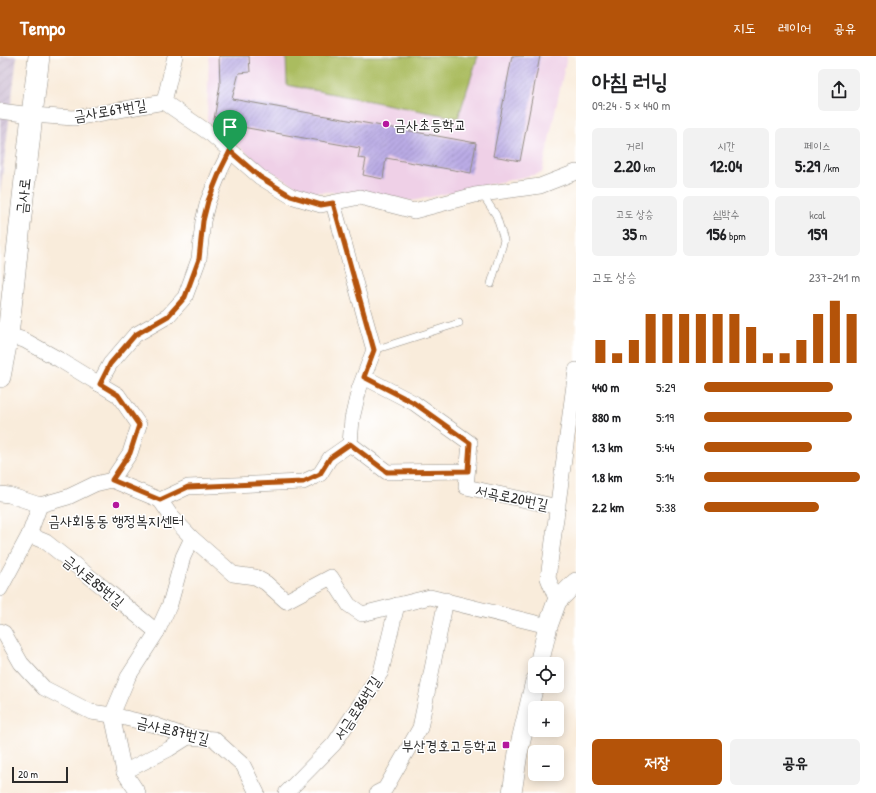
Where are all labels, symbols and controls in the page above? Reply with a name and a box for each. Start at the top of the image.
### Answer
text: Tempo [20,15,65,41]
text: 지도 [733,18,756,37]
text: 레이어 [778,18,811,37]
text: 공유 [833,18,856,37]
text: 아침 러닝 [592,66,668,96]
button: share [818,69,860,111]
street label: 금사로67번길 [72,94,148,126]
text: 09:24 · 5 × 440 m [592,96,670,114]
pin [213,110,247,151]
place label: 금사초등학교 [394,114,466,135]
icon: arrive [219,116,241,138]
marker: 금사초등학교 [381,119,391,129]
text: 거리 [626,139,644,153]
text: 시간 [717,139,735,153]
text: 페이스 [804,139,831,153]
text: 2.20 [614,154,641,177]
text: 12:04 [710,154,742,177]
text: 5:29 [795,154,820,177]
text: km [641,161,656,175]
text: /km [820,161,840,175]
street label: 금사로 [11,177,35,215]
text: 고도 상승 [616,207,654,221]
text: 심박수 [713,207,739,221]
text: kcal [809,208,825,222]
text: 35 [622,222,637,245]
text: 156 [706,222,726,245]
text: 159 [808,222,827,245]
text: m [637,229,647,243]
text: bpm [726,229,746,243]
text: 고도 상승 [592,268,637,286]
text: 237–241 m [809,268,860,286]
text: 440 m [592,378,619,396]
text: 5:29 [656,378,675,396]
text: 880 m [592,408,621,426]
text: 5:19 [656,408,674,426]
text: 1.3 km [592,438,623,456]
text: 5:44 [656,438,674,456]
text: 1.8 km [592,468,622,486]
text: 5:14 [656,468,674,486]
street label: 서곡로20번길 [474,479,550,515]
text: 2.2 km [592,498,624,516]
text: 5:38 [656,498,676,516]
marker: 금사회동동 행정복지센터 [111,500,121,510]
place label: 금사회동동 행정복지센터 [48,510,184,531]
street label: 금사로85번길 [59,550,129,612]
map controls [528,657,564,781]
button: locate [528,657,564,693]
street label: 서금로86번길 [328,672,386,744]
button: + [528,701,564,737]
street label: 금사로87번길 [134,711,212,749]
place label: 부산경호고등학교 [401,735,498,756]
button: 저장 [592,739,722,785]
button: 공유 [730,739,860,785]
marker: 부산경호고등학교 [501,740,511,750]
button: − [528,745,564,781]
scale bar [12,765,68,784]
text: 20 m [18,767,38,781]

